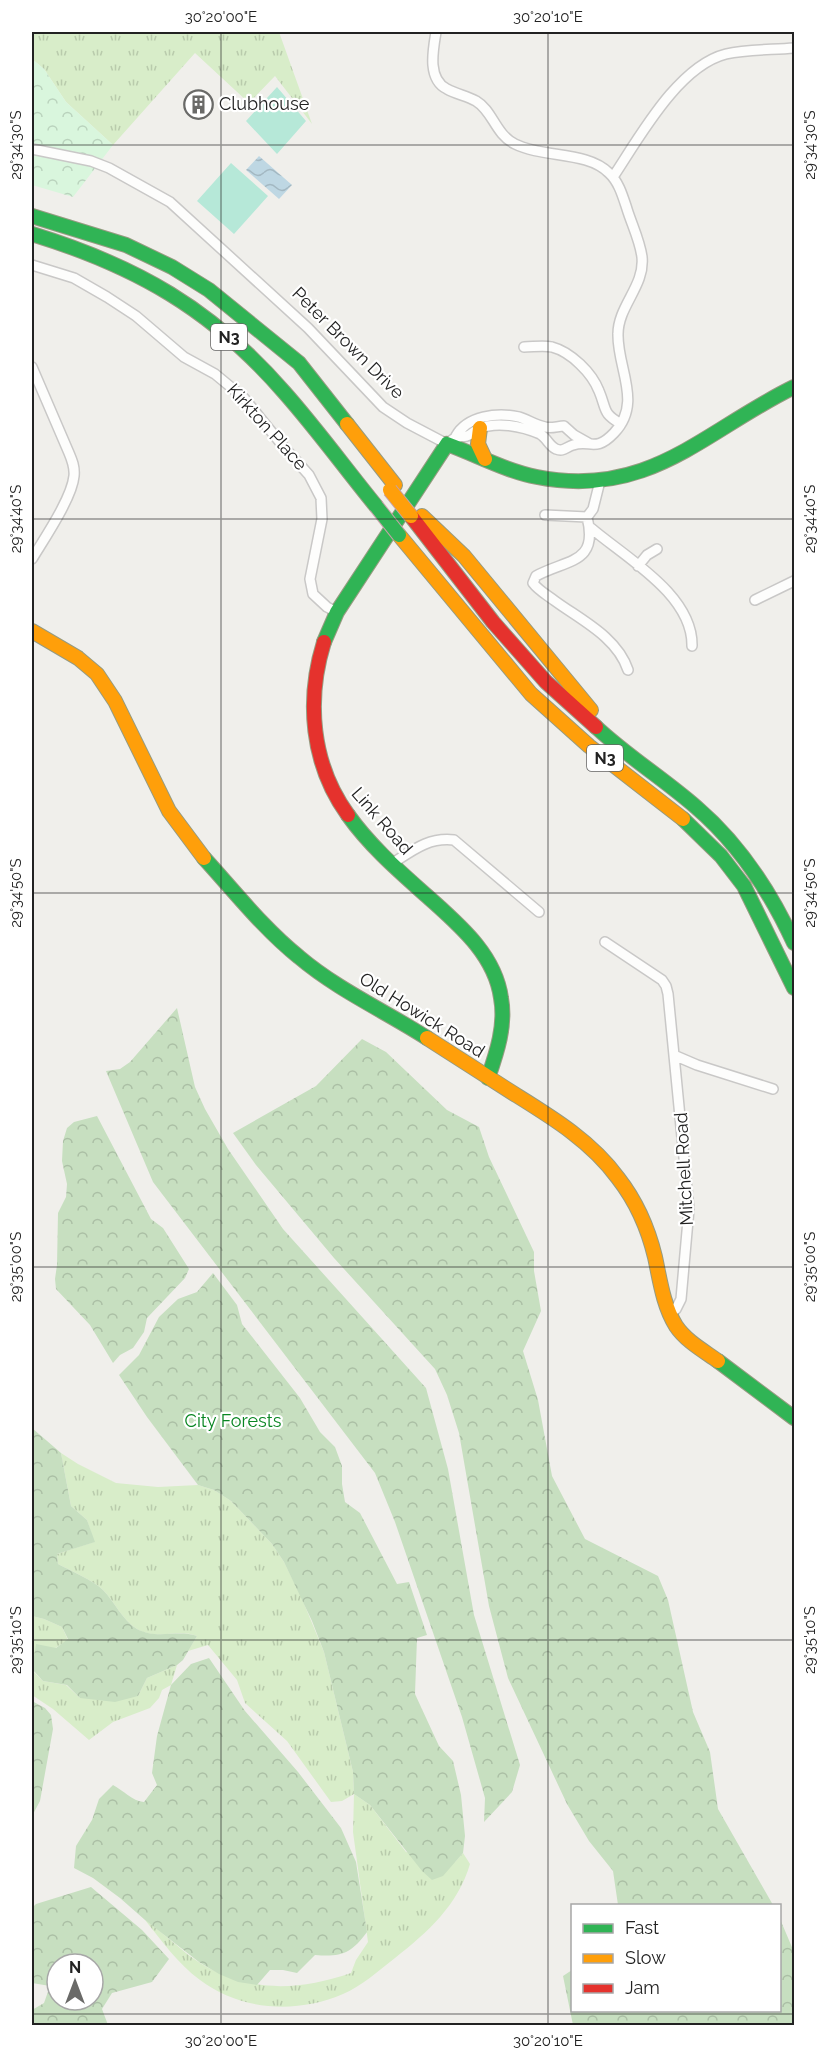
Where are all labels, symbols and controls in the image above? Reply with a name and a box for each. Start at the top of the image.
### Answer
text: 30°20'00"E [185,8,257,26]
text: 30°20'10"E [513,8,583,26]
building icon: Clubhouse [182,88,214,120]
place label: Clubhouse [219,93,310,114]
text: 29°34'30"S [7,110,25,180]
text: 29°34'30"S [801,110,819,180]
street label: Peter Brown Drive [288,282,409,403]
road number: N3 [211,324,247,350]
street label: Kirkton Place [223,379,312,475]
text: 29°34'40"S [7,485,25,553]
text: 29°34'40"S [801,485,819,553]
road number: N3 [587,745,623,771]
street label: Link Road [347,783,417,859]
text: 29°34'50"S [7,858,25,928]
text: 29°34'50"S [801,858,819,928]
street label: Old Howick Road [356,968,489,1061]
street label: Mitchell Road [670,1112,697,1226]
text: 29°35'00"S [7,1232,25,1302]
text: 29°35'00"S [801,1232,819,1302]
park label: City Forests [185,1410,282,1431]
text: 29°35'10"S [7,1606,25,1674]
text: 29°35'10"S [801,1606,819,1674]
legend [571,1904,781,2012]
text: Fast [625,1917,659,1938]
text: Slow [625,1947,666,1968]
north arrow [45,1952,105,2012]
text: N [69,1958,81,1977]
text: Jam [625,1977,660,1998]
text: 30°20'00"E [185,2032,257,2050]
text: 30°20'10"E [513,2032,583,2050]

